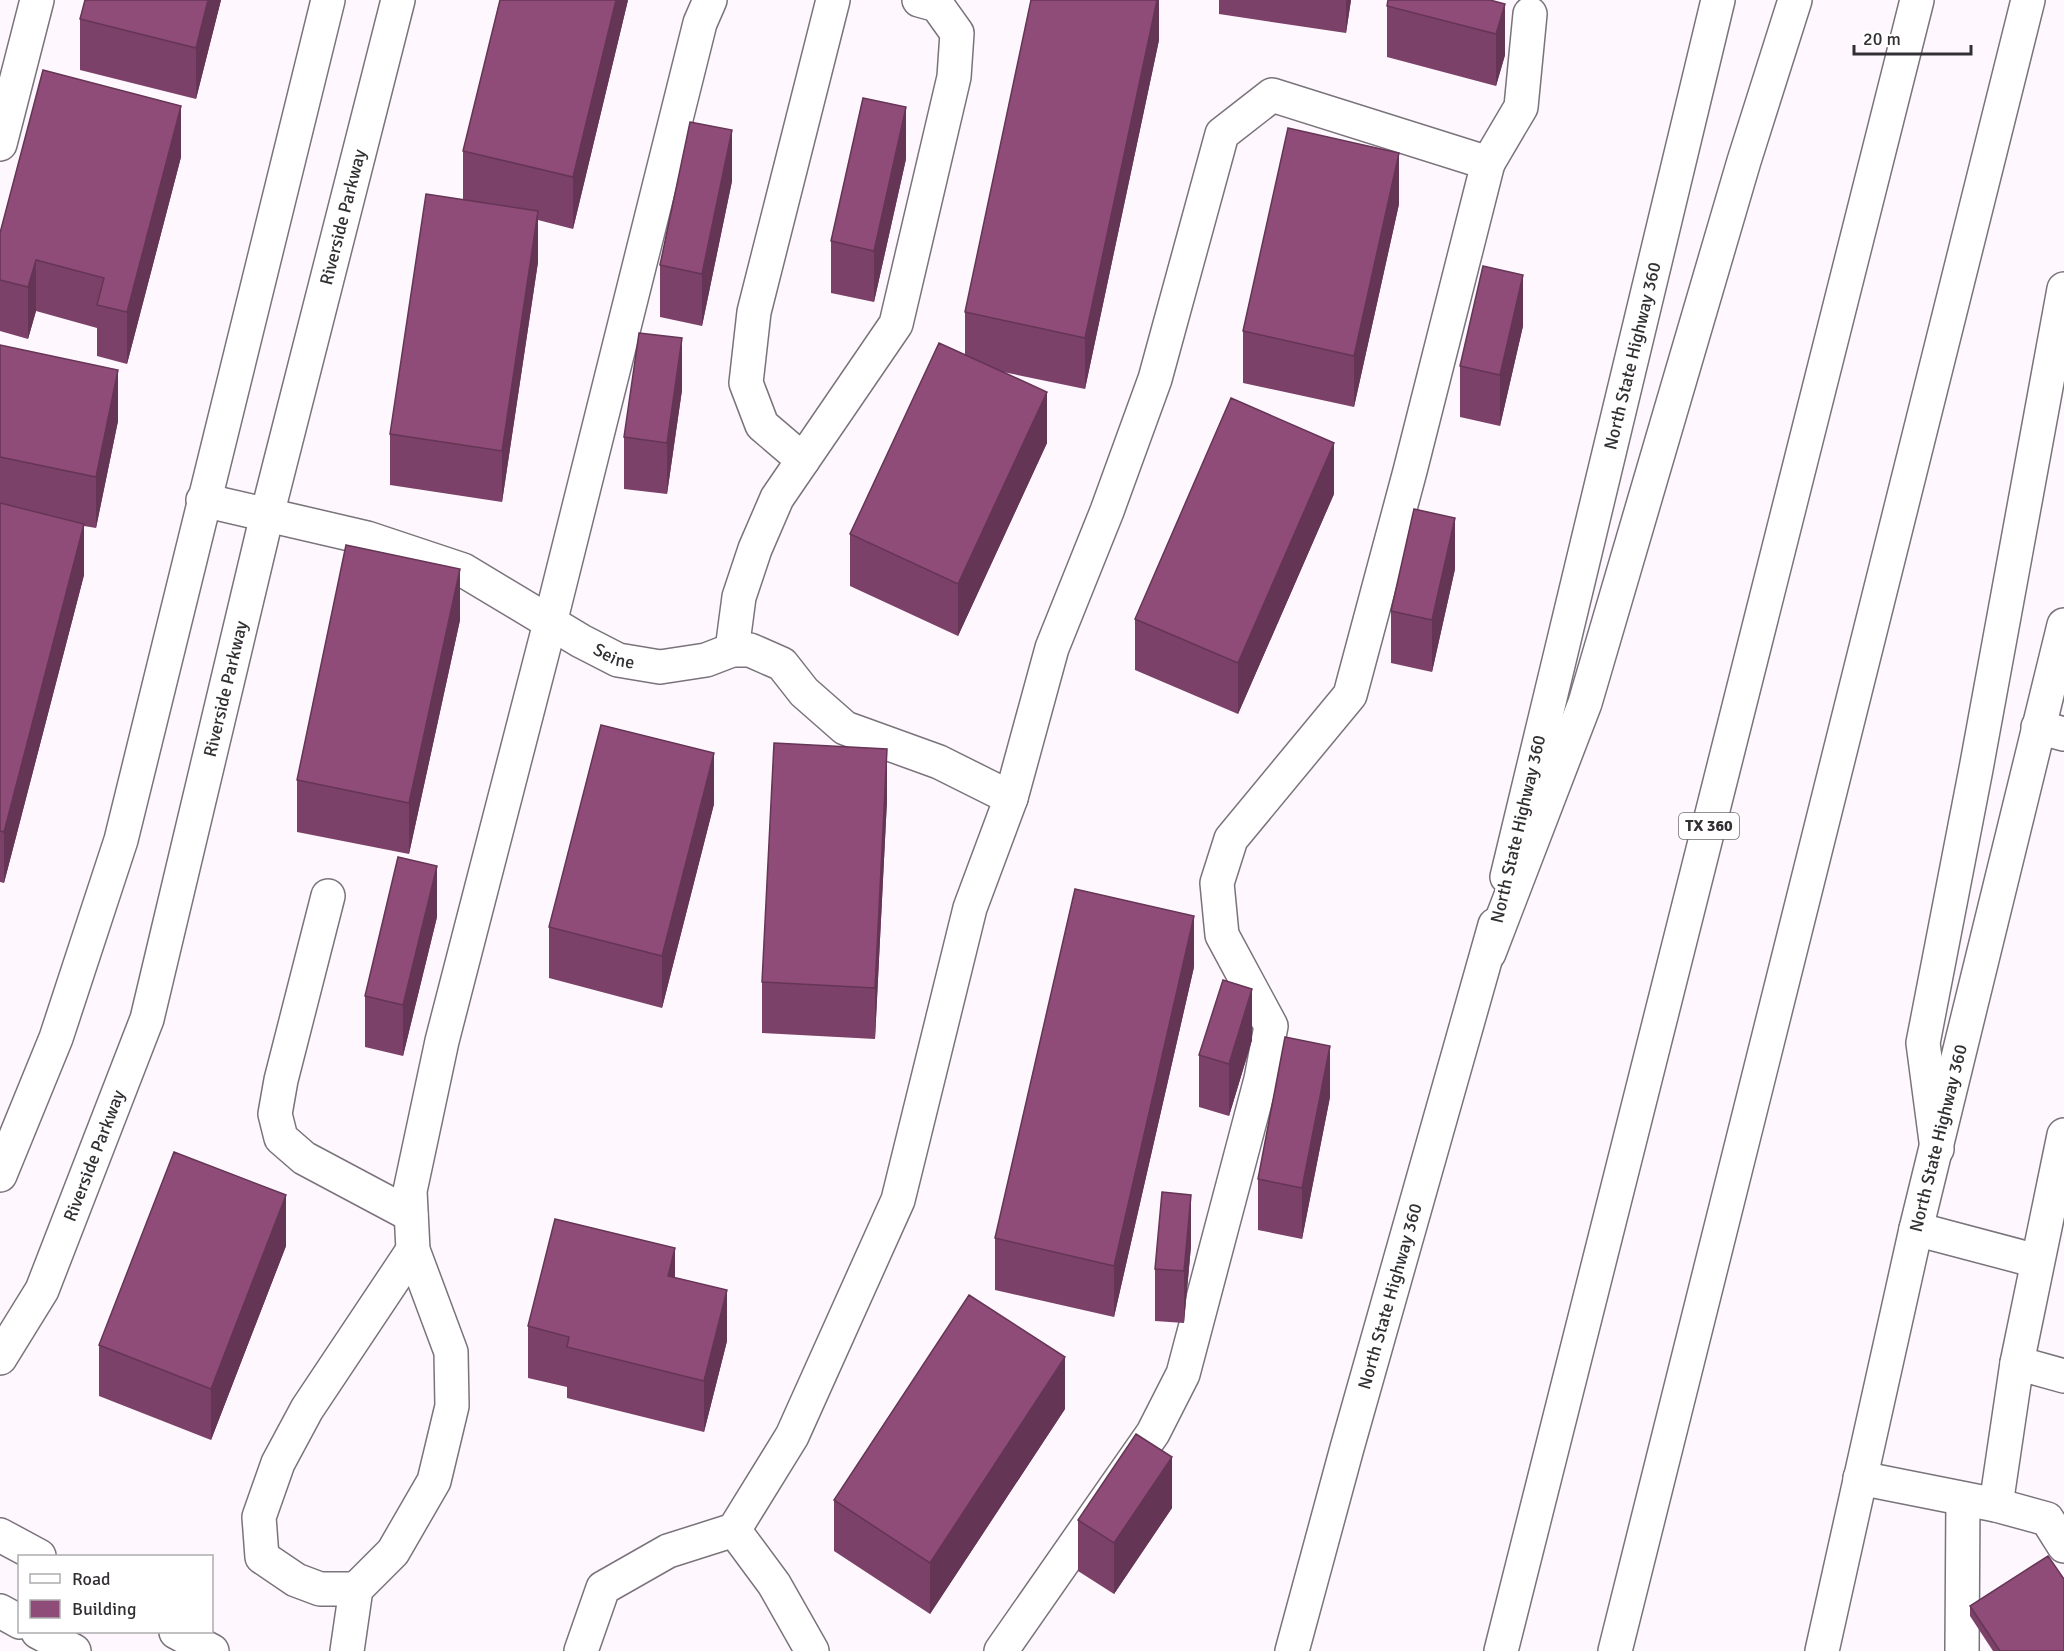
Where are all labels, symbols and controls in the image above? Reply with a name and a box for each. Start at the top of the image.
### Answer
scale bar [1854,18,1971,56]
text: 20 m [1863,28,1901,50]
street label: Riverside Parkway [315,146,371,287]
street label: North State Highway 360 [1599,260,1666,452]
street label: Riverside Parkway [199,618,253,759]
street label: Seine [590,638,636,674]
street label: North State Highway 360 [1486,733,1550,925]
road number: TX 360 [1679,813,1739,839]
street label: North State Highway 360 [1905,1042,1972,1234]
street label: Riverside Parkway [59,1086,130,1225]
street label: North State Highway 360 [1353,1201,1427,1392]
legend [18,1555,213,1633]
text: Road [72,1568,111,1590]
text: Building [72,1598,136,1620]

